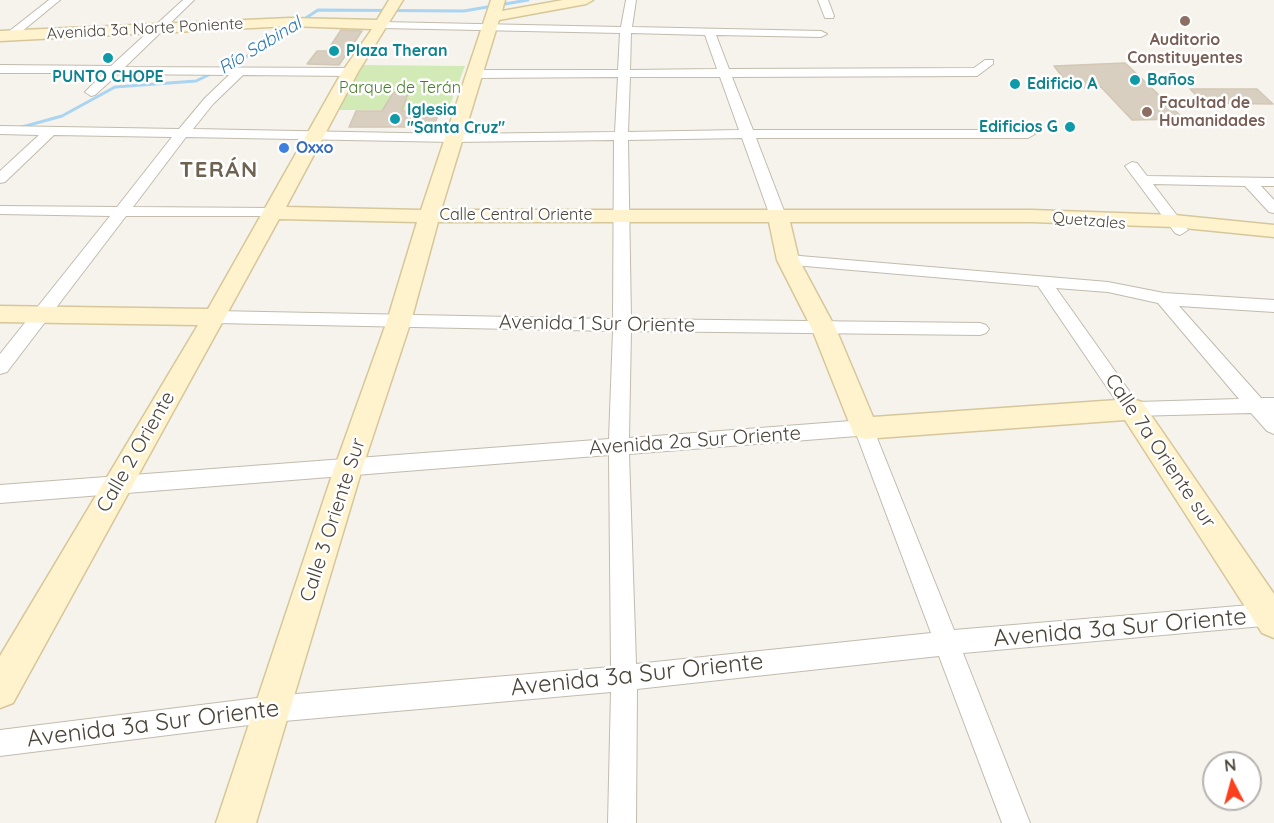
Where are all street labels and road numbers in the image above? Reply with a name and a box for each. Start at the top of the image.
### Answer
street label: Avenida 3a Norte Poniente [46,14,244,44]
street label: Calle Central Oriente [439,205,593,225]
street label: Quetzales [1052,208,1126,234]
street label: Avenida 1 Sur Oriente [499,310,695,338]
street label: Calle 7a Oriente sur [1099,369,1221,533]
street label: Calle 2 Oriente [92,387,180,517]
street label: Avenida 2a Sur Oriente [588,422,802,460]
street label: Calle 3 Oriente Sur [295,435,371,605]
street label: Avenida 3a Sur Oriente [992,603,1248,653]
street label: Avenida 3a Sur Oriente [509,647,765,703]
street label: Avenida 3a Sur Oriente [25,694,281,754]

